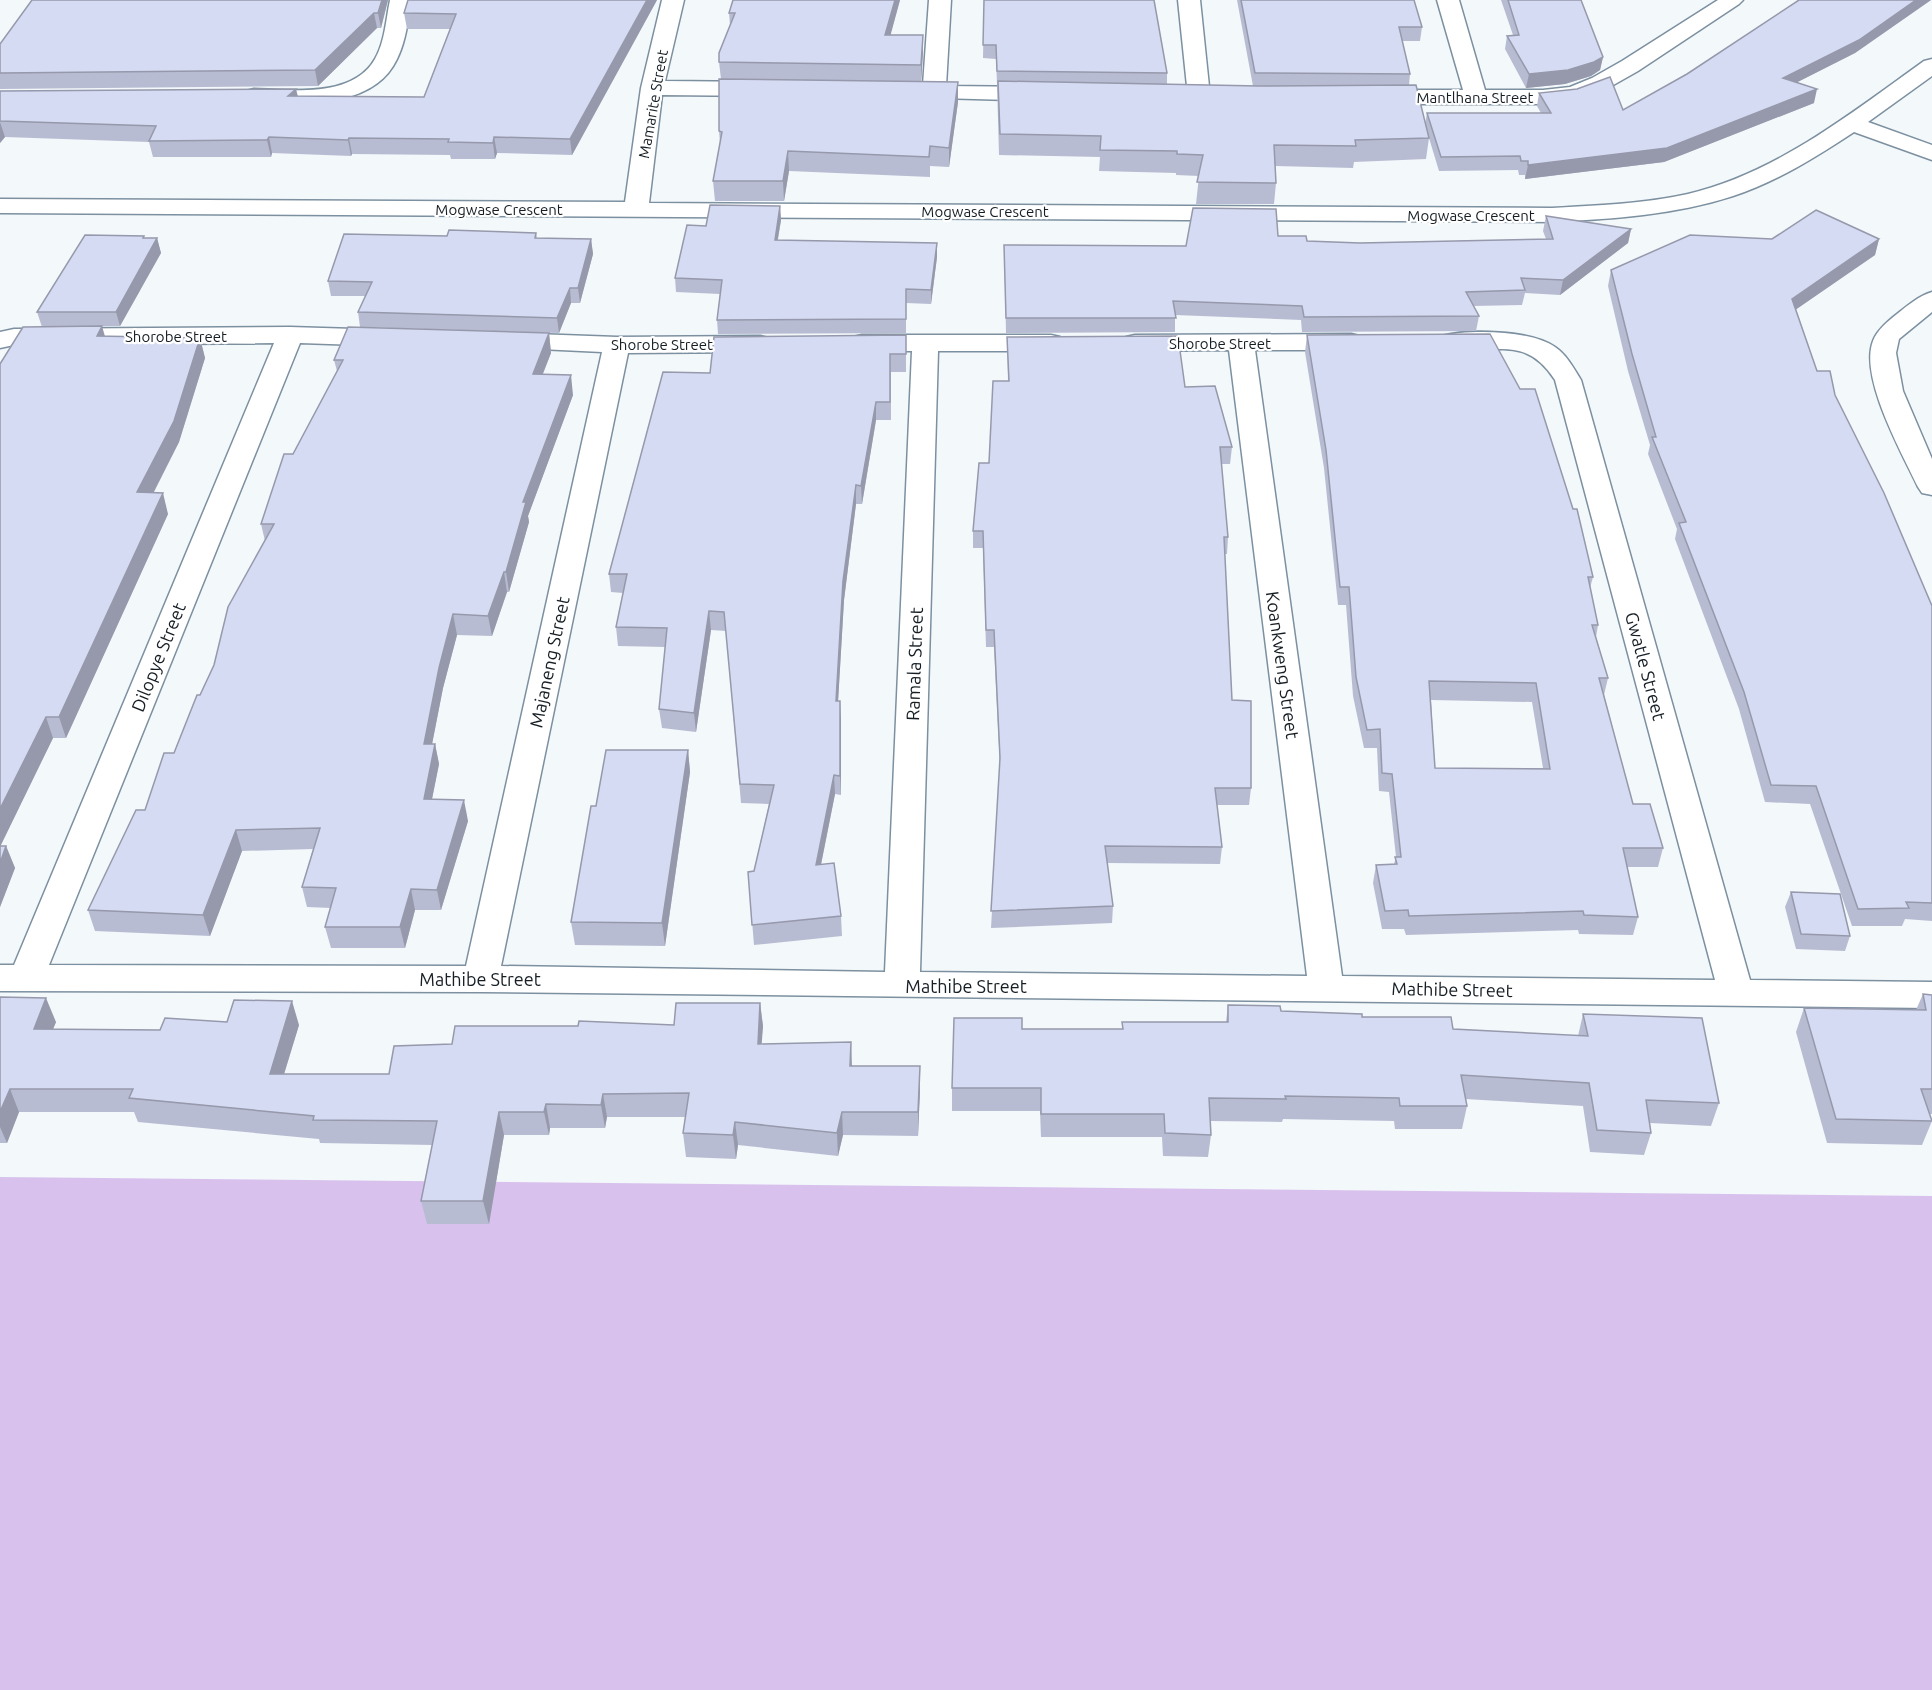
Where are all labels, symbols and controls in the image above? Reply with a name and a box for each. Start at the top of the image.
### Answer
street label: Mamarite Street [635,48,671,160]
street label: Mantlhana Street [1416,89,1534,106]
street label: Mogwase Crescent [435,201,563,218]
street label: Mogwase Crescent [921,203,1049,220]
street label: Mogwase Crescent [1407,207,1535,224]
street label: Shorobe Street [125,328,227,345]
street label: Shorobe Street [1169,335,1271,352]
street label: Shorobe Street [611,336,713,353]
street label: Koankweng Street [1263,590,1303,740]
street label: Majaneng Street [525,595,573,729]
street label: Dilopye Street [127,600,189,714]
street label: Ramala Street [902,607,926,721]
street label: Gwatle Street [1622,610,1670,722]
street label: Mathibe Street [419,969,541,989]
street label: Mathibe Street [905,976,1027,996]
street label: Mathibe Street [1391,978,1513,1000]

